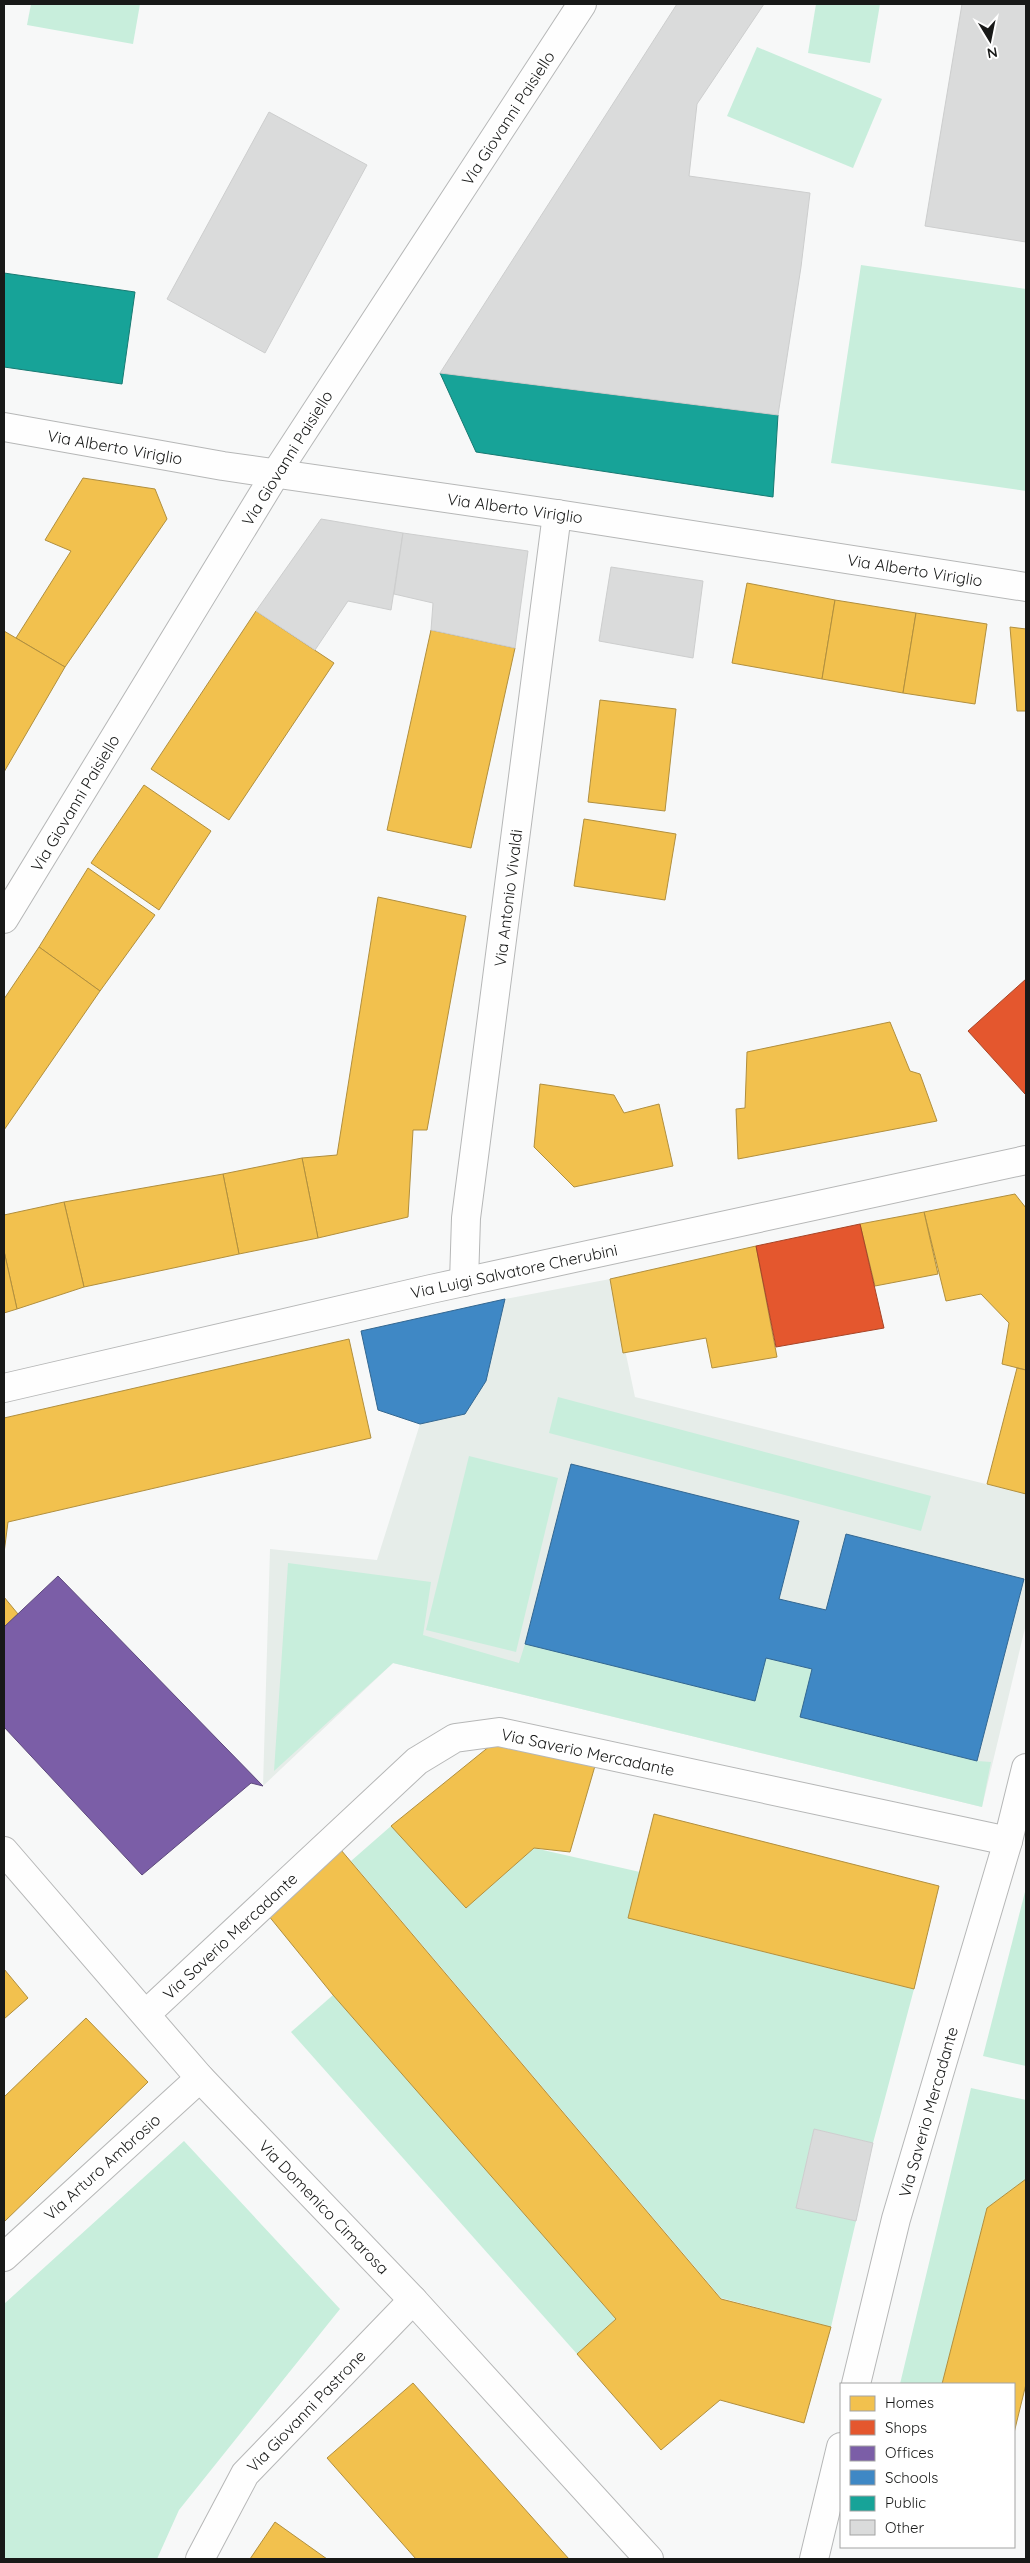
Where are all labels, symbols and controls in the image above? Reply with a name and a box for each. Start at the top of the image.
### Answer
north arrow [965,15,1015,65]
text: N [986,43,999,63]
street label: Via Giovanni Paisiello [457,47,559,189]
street label: Via Giovanni Paisiello [237,387,337,529]
street label: Via Alberto Viriglio [46,425,184,469]
street label: Via Alberto Viriglio [446,489,584,527]
street label: Via Alberto Viriglio [846,549,984,591]
street label: Via Giovanni Paisiello [26,731,124,875]
street label: Via Antonio Vivaldi [490,828,526,968]
street label: Via Luigi Salvatore Cherubini [409,1239,619,1303]
street label: Via Saverio Mercadante [499,1724,677,1780]
street label: Via Saverio Mercadante [159,1868,301,2004]
street label: Via Saverio Mercadante [894,2024,962,2200]
street label: Via Arturo Ambrosio [40,2109,164,2225]
street label: Via Domenico Cimarosa [255,2136,393,2278]
street label: Via Giovanni Pastrone [242,2346,370,2476]
legend [840,2383,1015,2548]
text: Homes [885,2393,934,2412]
text: Shops [885,2418,927,2437]
text: Offices [885,2443,934,2462]
text: Schools [885,2468,938,2487]
text: Public [885,2493,926,2512]
text: Other [885,2518,925,2537]

